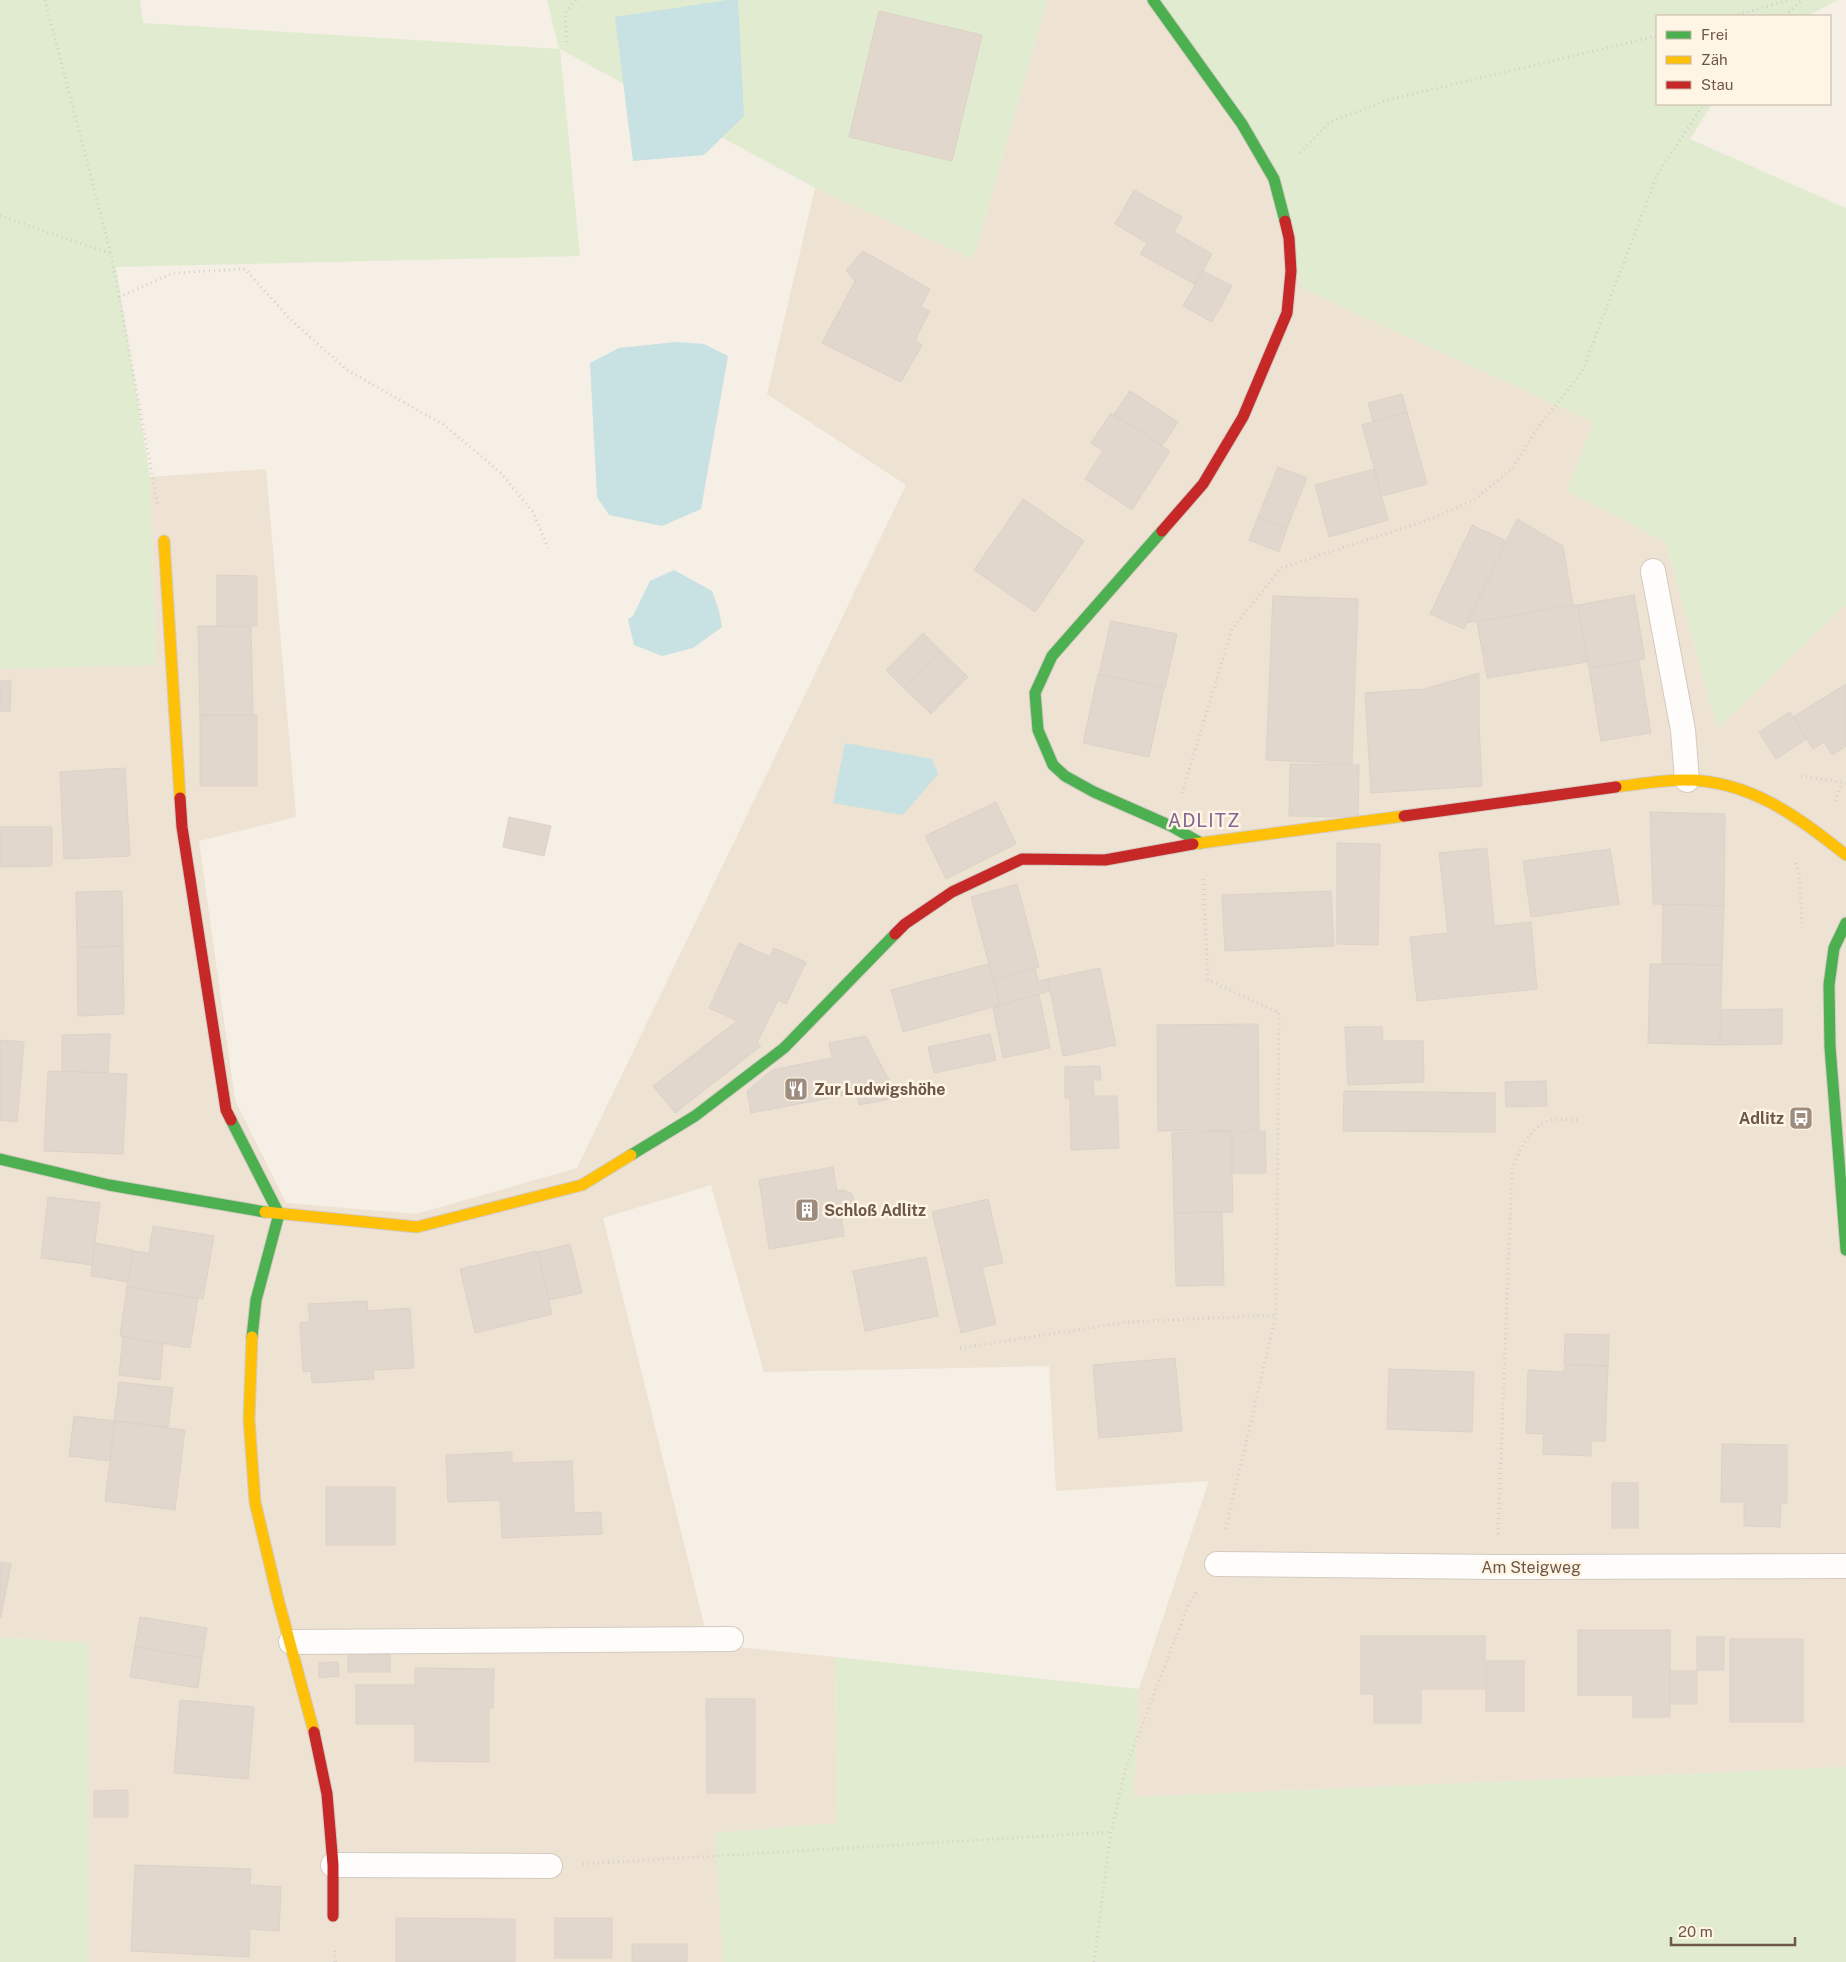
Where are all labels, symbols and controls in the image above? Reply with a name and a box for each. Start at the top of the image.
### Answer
legend [1656,15,1831,105]
text: Frei [1701,26,1728,43]
text: Zäh [1701,51,1728,68]
text: Stau [1701,76,1734,93]
district label: ADLITZ [1168,809,1240,831]
restaurant icon: Zur Ludwigshöhe [783,1076,809,1102]
place label: Zur Ludwigshöhe [814,1080,946,1099]
bus stop icon: Adlitz [1788,1105,1814,1131]
place label: Adlitz [1739,1109,1784,1128]
building icon: Schloß Adlitz [794,1197,820,1223]
place label: Schloß Adlitz [824,1201,926,1220]
street label: Am Steigweg [1481,1558,1581,1577]
scale bar [1671,1914,1795,1946]
text: 20 m [1678,1923,1713,1940]

